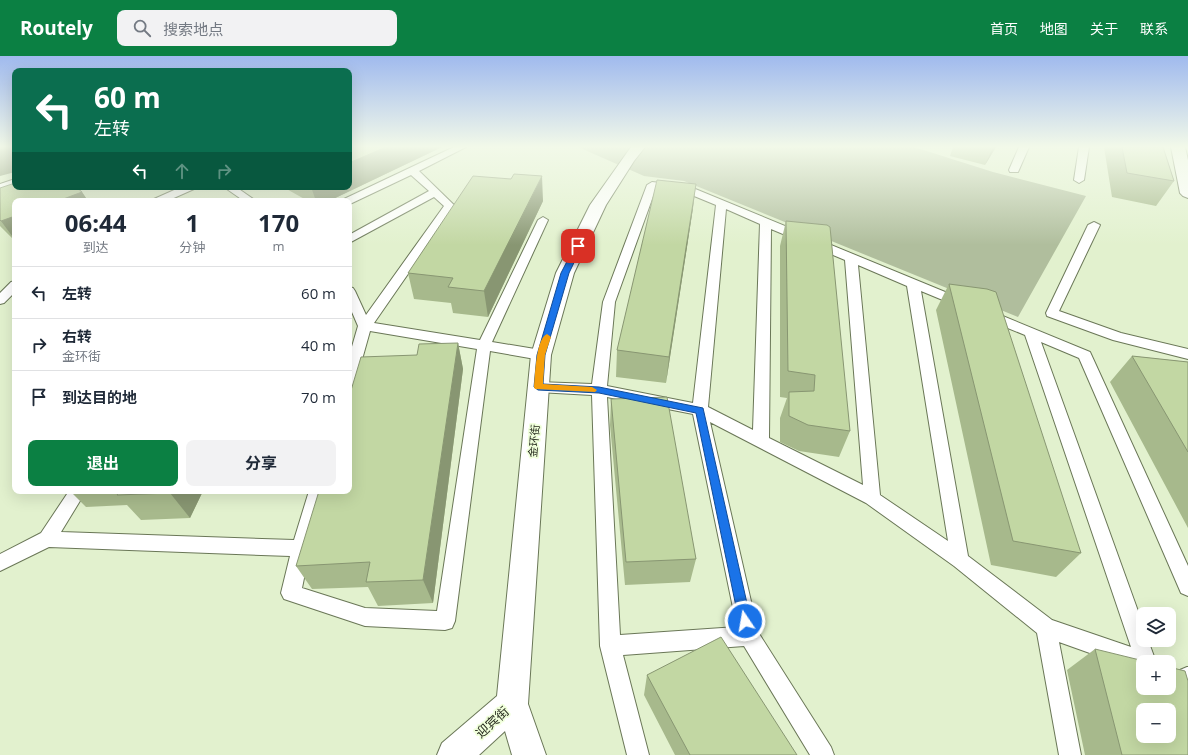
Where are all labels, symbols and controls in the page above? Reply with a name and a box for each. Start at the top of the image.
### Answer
search box [117,10,397,46]
text: Routely [20,15,93,41]
icon: search [131,17,153,39]
text: 搜索地点 [163,19,223,39]
text: 首页 [990,19,1018,38]
text: 地图 [1040,19,1068,38]
text: 关于 [1090,19,1118,38]
text: 联系 [1140,19,1168,38]
text: 60 m [94,78,161,116]
icon: left [28,84,80,136]
text: 左转 [94,116,130,140]
icon: left [129,160,151,182]
icon: ahead [171,160,193,182]
icon: right [213,160,235,182]
text: 06:44 [65,206,127,239]
text: 1 [185,206,199,239]
text: 170 [258,206,299,239]
pin [561,229,595,263]
icon: arrive [567,235,589,257]
text: m [273,237,285,255]
text: 到达 [83,238,109,256]
text: 分钟 [179,238,205,256]
icon: left [28,282,50,304]
text: 左转 [62,283,92,303]
text: 60 m [301,283,336,303]
text: 右转 [62,326,92,346]
icon: right [28,334,50,356]
text: 40 m [301,335,336,355]
text: 金环街 [62,347,101,365]
icon: arrive [28,386,50,408]
text: 到达目的地 [62,387,137,407]
text: 70 m [301,387,336,407]
street label: 金环街 [525,424,542,458]
button: 退出 [28,440,178,486]
button: 分享 [186,440,336,486]
position arrow [724,600,766,642]
map controls [1136,607,1176,743]
button: layers [1136,607,1176,647]
button: + [1136,655,1176,695]
street label: 迎宾街 [471,702,513,742]
button: − [1136,703,1176,743]

